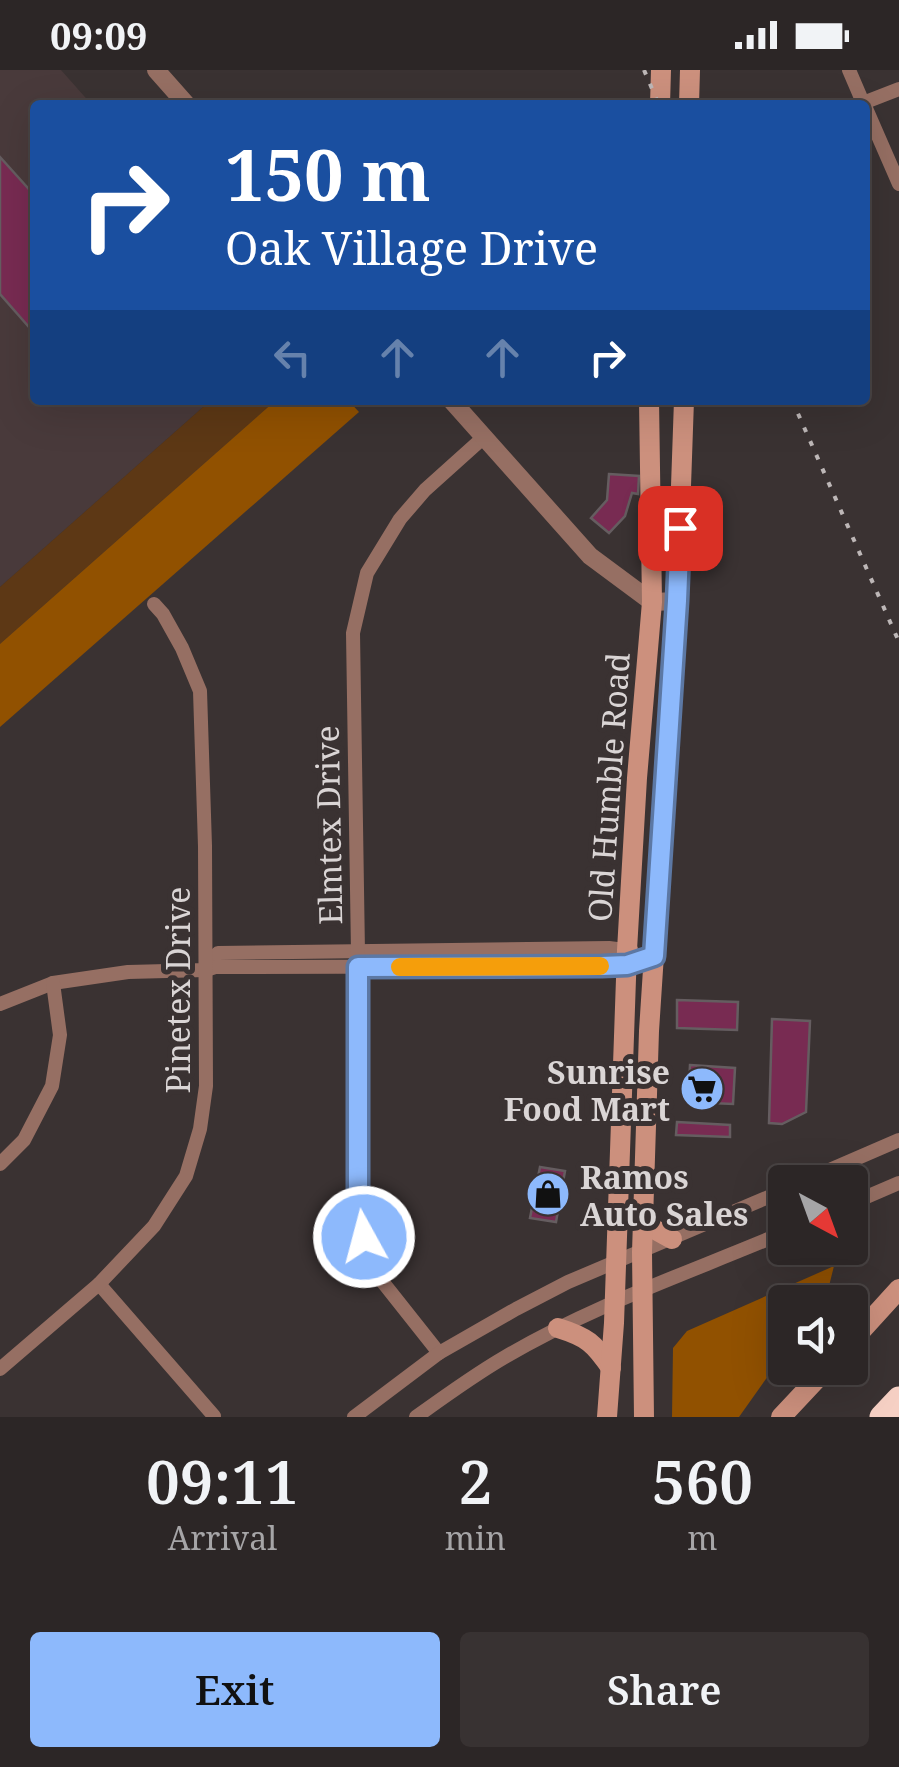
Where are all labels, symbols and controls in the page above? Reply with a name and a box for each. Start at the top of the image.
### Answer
text: 09:09 [50,9,147,61]
text: 150 m [225,126,431,222]
icon: right [60,140,190,270]
text: Oak Village Drive [225,217,598,278]
icon: left [265,330,320,385]
icon: ahead [370,330,425,385]
icon: ahead [475,330,530,385]
icon: right [580,330,635,385]
pin [638,486,723,571]
icon: arrive [653,501,708,556]
street label: Old Humble Road [577,651,639,923]
street label: Elmtex Drive [305,725,351,925]
street label: Pinetex Drive [156,887,199,1093]
place label: Sunrise Food Mart [504,1050,670,1130]
supermarket icon: Sunrise Food Mart [679,1066,725,1112]
place label: Ramos Auto Sales [580,1155,748,1235]
north arrow [768,1165,868,1265]
map controls [768,1165,868,1385]
shop icon: Ramos Auto Sales [525,1171,571,1217]
position arrow [312,1185,416,1289]
button: sound [768,1285,868,1385]
text: 09:11 [146,1440,299,1522]
text: 2 [458,1440,492,1522]
text: 560 [652,1440,753,1522]
text: Arrival [168,1516,277,1559]
text: min [445,1516,506,1559]
text: m [687,1516,718,1559]
button: Exit [30,1632,440,1747]
button: Share [460,1632,869,1747]

